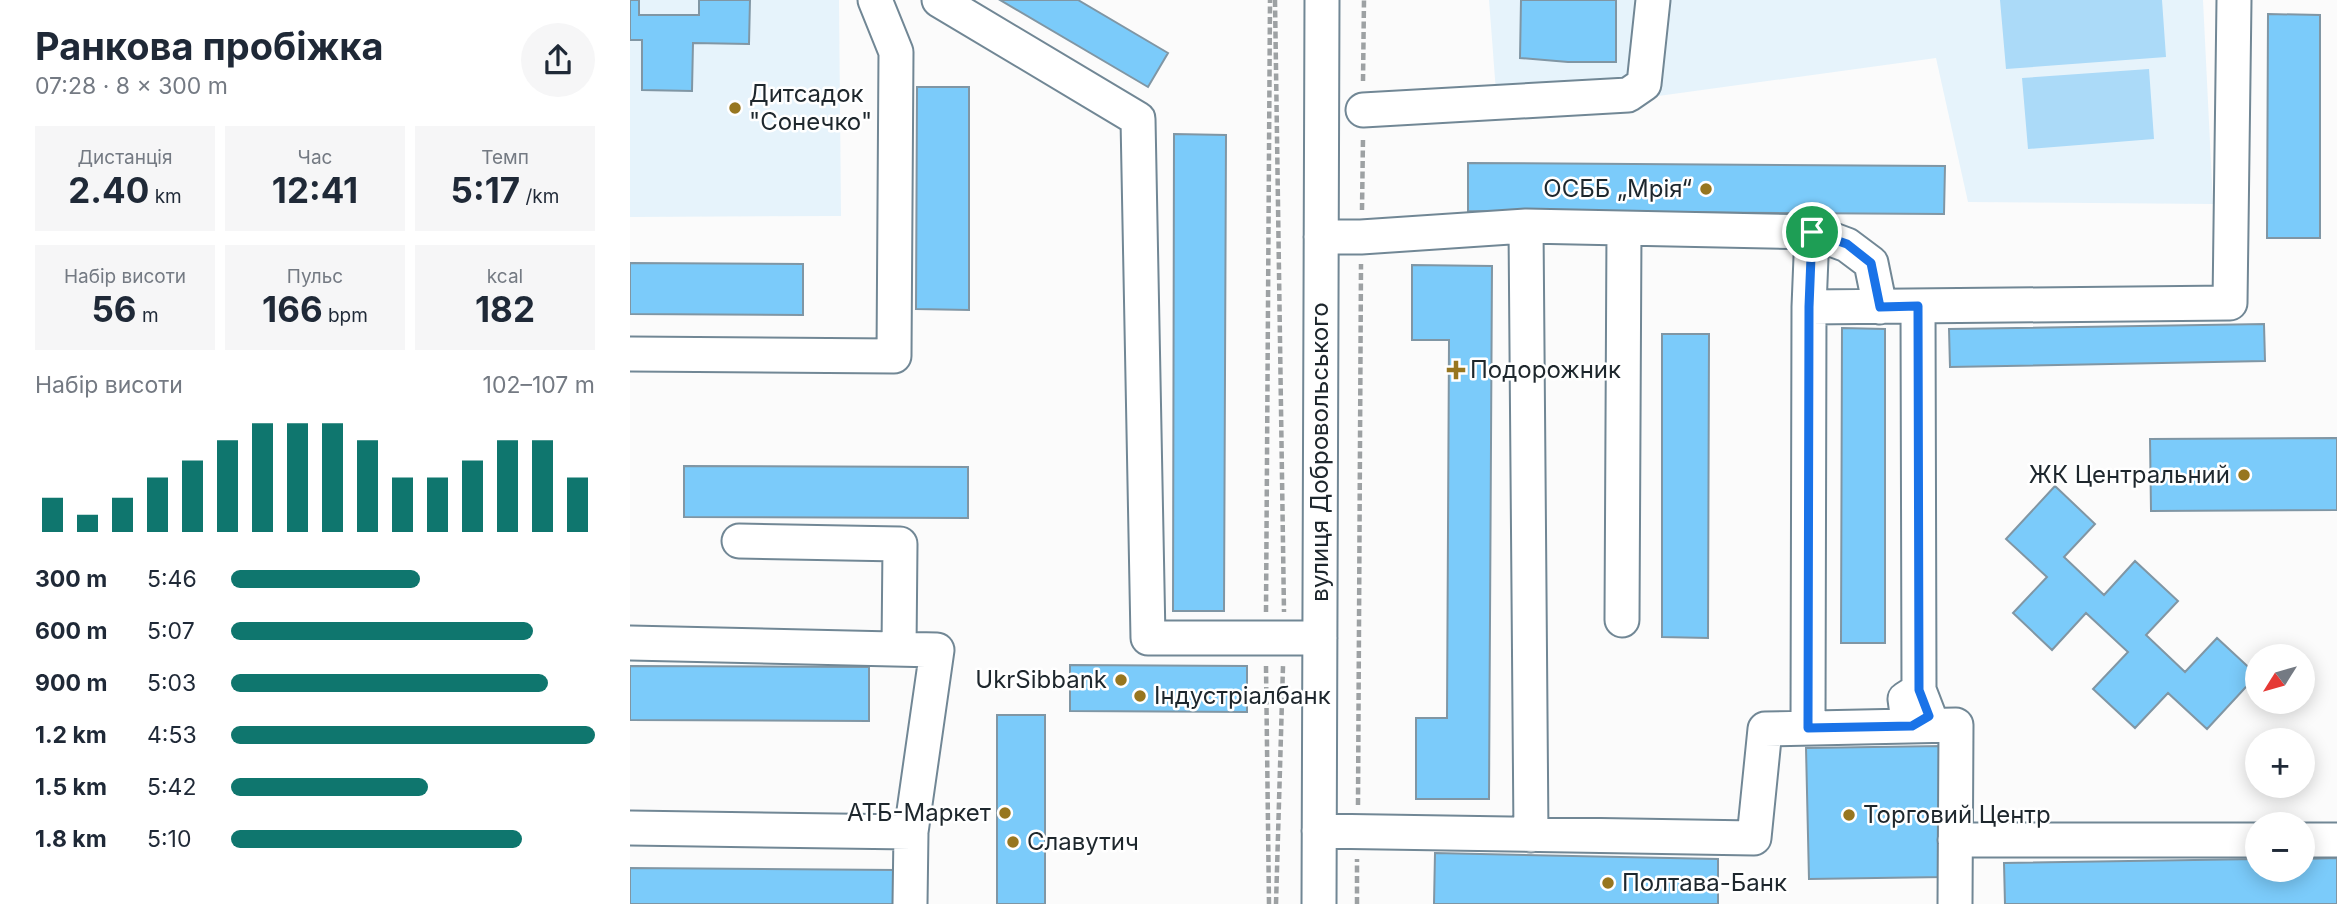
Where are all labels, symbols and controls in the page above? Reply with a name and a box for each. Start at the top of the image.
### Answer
text: Ранкова пробіжка [35,23,384,69]
button: share [521,23,595,97]
text: 07:28 · 8 × 300 m [35,72,228,100]
place label: Дитсадок "Сонечко" [749,79,872,136]
marker: Дитсадок "Сонечко" [727,100,743,116]
text: Дистанція [78,146,172,169]
text: Час [298,146,332,169]
text: Темп [481,146,529,169]
text: 2.40 [68,169,149,211]
text: 12:41 [272,169,358,211]
text: 5:17 [451,169,520,211]
place label: ОСББ „Мрія“ [1543,174,1692,203]
marker: ОСББ „Мрія“ [1698,181,1714,197]
text: km [149,185,182,208]
text: /km [520,185,559,208]
pin [1782,202,1842,262]
icon: arrive [1793,213,1831,251]
text: Набір висоти [64,265,186,288]
text: Пульс [287,265,343,288]
text: kcal [487,265,523,288]
text: 56 [91,288,137,330]
text: 166 [262,288,323,330]
text: 182 [475,288,535,330]
street label: вулиця Добровольського [1305,302,1334,602]
text: m [137,304,159,327]
text: bpm [323,304,368,327]
place label: Подорожник [1470,355,1621,384]
marker: Подорожник [1448,362,1464,378]
text: Набір висоти [35,371,183,399]
text: 102–107 m [483,371,595,399]
place label: ЖК Центральний [2029,460,2230,489]
marker: ЖК Центральний [2236,467,2252,483]
text: 300 m [35,565,107,593]
text: 5:46 [147,565,197,593]
text: 600 m [35,617,107,645]
text: 5:07 [147,617,195,645]
north arrow [2245,644,2315,714]
map controls [2245,644,2315,882]
place label: UkrSibbank [975,665,1107,694]
text: 900 m [35,669,107,697]
text: 5:03 [147,669,196,697]
marker: UkrSibbank [1113,672,1129,688]
place label: Індустріалбанк [1154,681,1331,710]
marker: Індустріалбанк [1132,688,1148,704]
text: 1.2 km [35,721,107,749]
text: 4:53 [147,721,197,749]
button: + [2245,728,2315,798]
text: 1.5 km [35,773,107,801]
text: 5:42 [147,773,197,801]
place label: АТБ-Маркет [847,798,991,827]
place label: Торговий Центр [1863,800,2051,829]
marker: АТБ-Маркет [997,805,1013,821]
marker: Торговий Центр [1841,807,1857,823]
button: − [2245,812,2315,882]
text: 1.8 km [35,825,107,853]
text: 5:10 [147,825,191,853]
place label: Славутич [1027,827,1139,856]
marker: Славутич [1005,834,1021,850]
place label: Полтава-Банк [1622,868,1787,897]
marker: Полтава-Банк [1600,875,1616,891]

